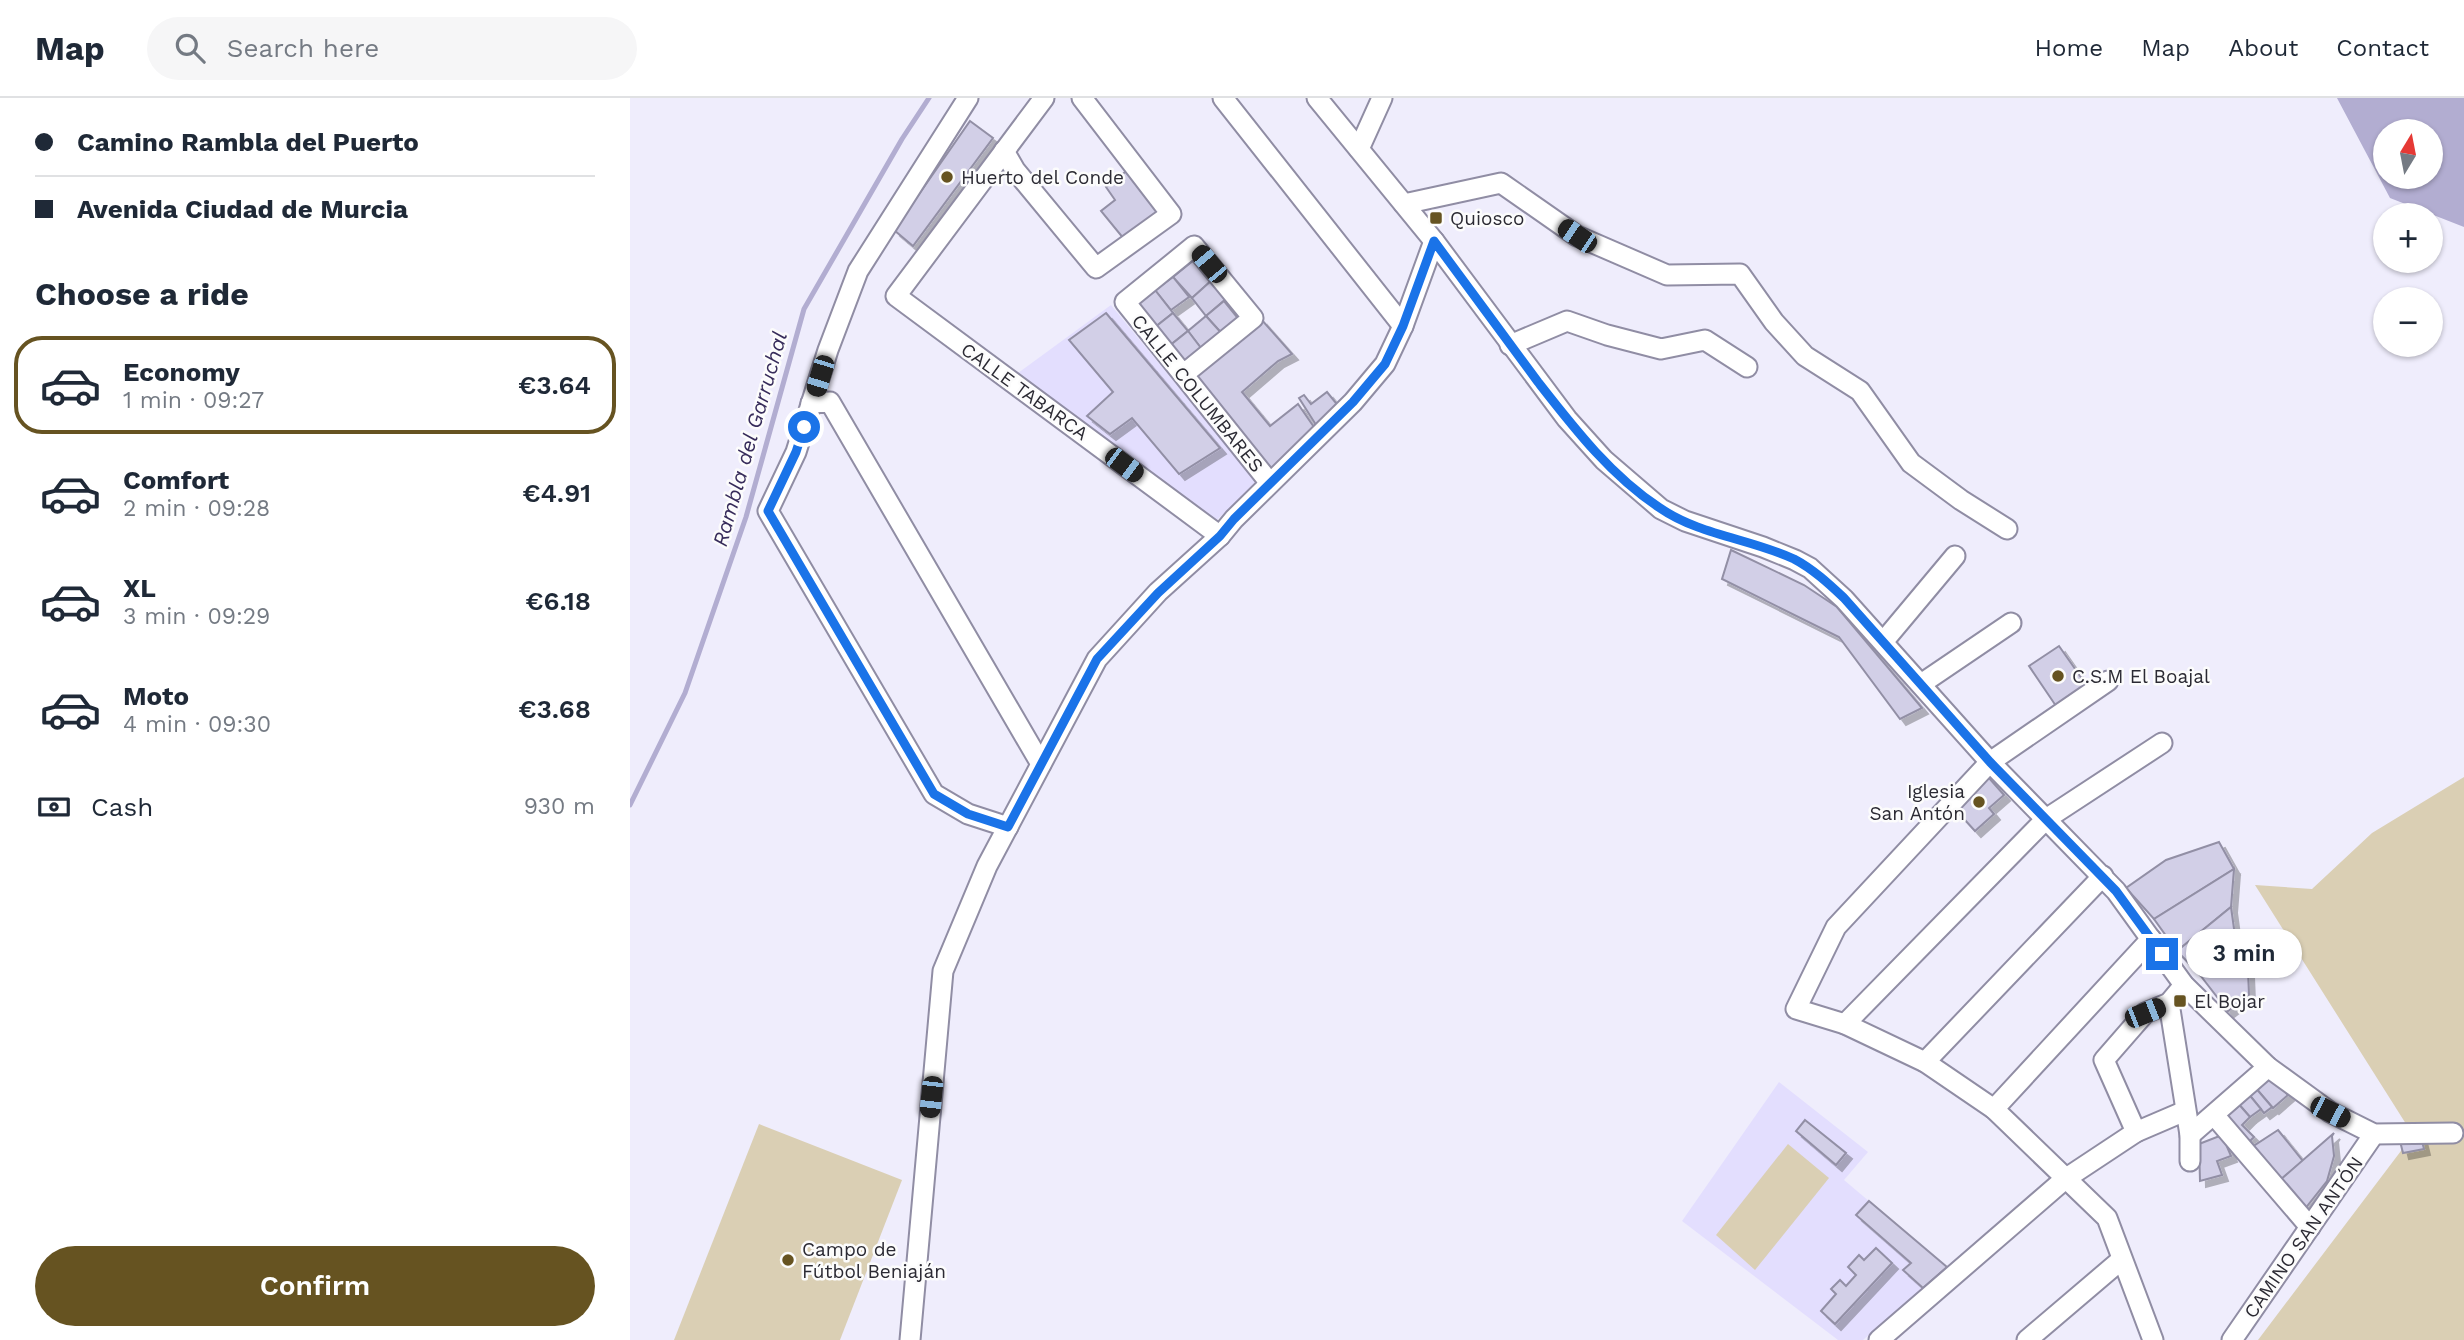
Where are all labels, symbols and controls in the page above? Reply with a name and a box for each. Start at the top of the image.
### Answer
search box [147,17,637,80]
text: Map [35,29,105,68]
icon: search [171,29,209,67]
text: Search here [227,33,379,63]
text: Home [2035,34,2103,62]
text: Map [2141,34,2190,62]
text: About [2228,34,2298,62]
text: Contact [2336,34,2429,62]
north arrow [2373,119,2443,189]
map controls [2373,119,2443,357]
text: Camino Rambla del Puerto [77,127,419,157]
place label: Huerto del Conde [961,166,1124,189]
marker: Huerto del Conde [939,169,955,185]
text: Avenida Ciudad de Murcia [77,194,408,224]
button: + [2373,203,2443,273]
place label: Quiosco [1450,207,1524,230]
marker: Quiosco [1428,210,1444,226]
car [1554,216,1601,256]
car [1188,241,1231,287]
text: Choose a ride [35,275,249,313]
button: − [2373,287,2443,357]
street label: CALLE COLUMBARES [1127,310,1268,477]
water label: Rambla del Garruchal [707,329,792,549]
street label: CALLE TABARCA [957,338,1093,446]
car [804,353,837,399]
icon: car [39,354,102,417]
text: Economy [123,357,240,387]
text: €3.64 [518,370,591,400]
text: 1 min · 09:27 [123,387,264,414]
route start [788,411,820,443]
car [1101,444,1148,486]
icon: car [39,462,102,525]
text: Comfort [123,465,229,495]
text: €4.91 [522,478,591,508]
text: 2 min · 09:28 [123,495,270,522]
icon: car [39,570,102,633]
text: XL [123,573,156,603]
text: €6.18 [525,586,591,616]
text: 3 min · 09:29 [123,603,270,630]
place label: C.S.M El Boajal [2072,665,2210,688]
marker: C.S.M El Boajal [2050,668,2066,684]
icon: car [39,678,102,741]
text: Moto [123,681,189,711]
text: €3.68 [518,694,591,724]
text: 4 min · 09:30 [123,711,271,738]
place label: Iglesia San Antón [1869,780,1965,825]
icon: cash [35,788,73,826]
text: Cash [91,792,153,822]
text: 930 m [524,793,595,820]
marker: Iglesia San Antón [1971,794,1987,810]
callout: 3 min [2186,930,2302,978]
route end [2146,938,2178,970]
text: 3 min [2212,940,2276,967]
place label: El Bojar [2194,990,2265,1013]
marker: El Bojar [2172,993,2188,1009]
car [2122,995,2169,1031]
car [919,1075,944,1119]
car [2307,1093,2354,1131]
street label: CAMINO SAN ANTÓN [2239,1152,2368,1323]
place label: Campo de Fútbol Beniaján [802,1238,946,1283]
button: Confirm [35,1246,595,1326]
marker: Campo de Fútbol Beniaján [780,1252,796,1268]

